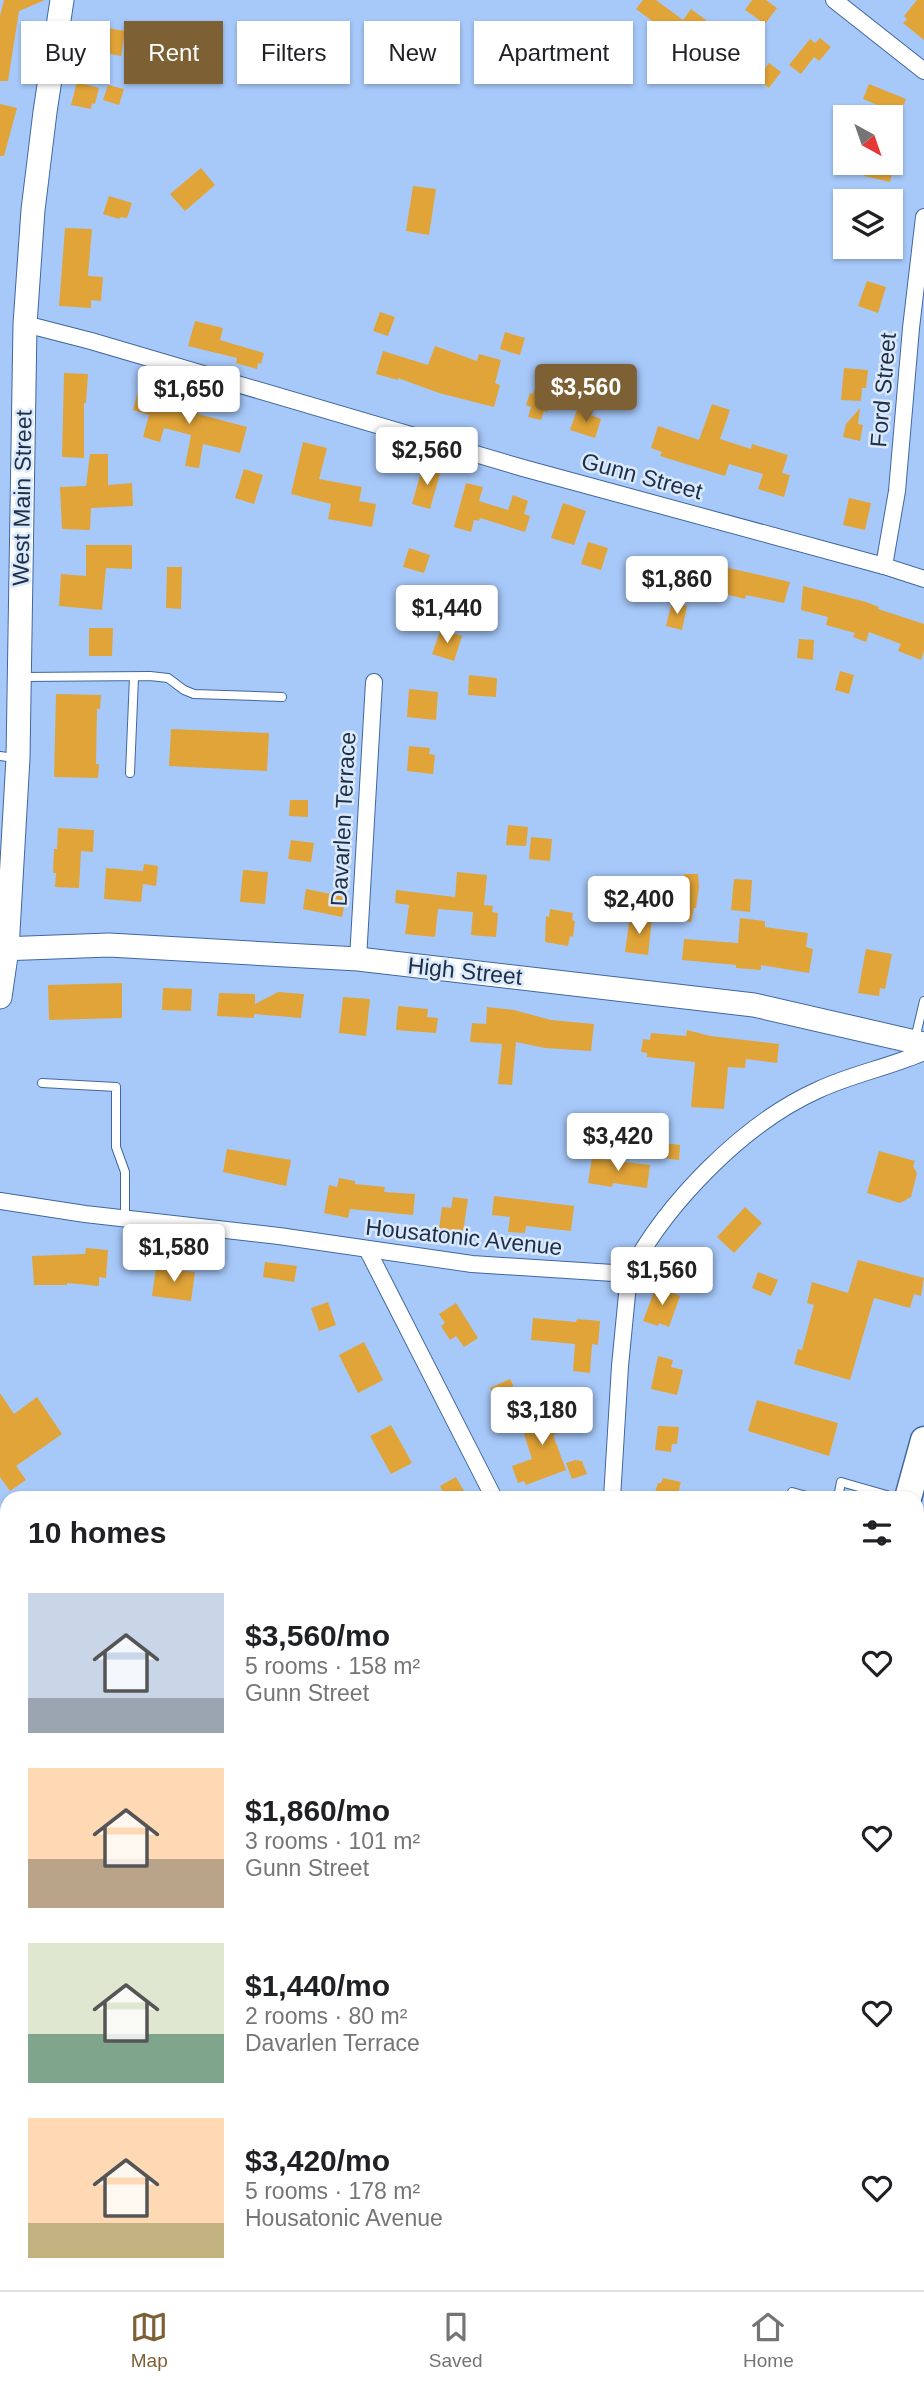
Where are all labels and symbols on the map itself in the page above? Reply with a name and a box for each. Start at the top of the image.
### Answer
north arrow [833,105,903,175]
street label: Ford Street [865,331,901,448]
pin: $3,560 [529,364,643,424]
pin: $1,650 [132,366,246,426]
street label: West Main Street [7,409,37,586]
pin: $2,560 [370,428,484,487]
street label: Gunn Street [579,447,706,505]
pin: $1,860 [620,556,734,616]
pin: $1,440 [390,586,504,645]
street label: Davarlen Terrace [325,731,361,907]
pin: $2,400 [582,876,696,936]
street label: High Street [406,952,524,990]
pin: $3,420 [561,1114,675,1173]
street label: Housatonic Avenue [364,1214,564,1260]
pin: $1,580 [117,1224,231,1284]
pin: $1,560 [605,1248,719,1307]
pin: $3,180 [485,1388,599,1447]

